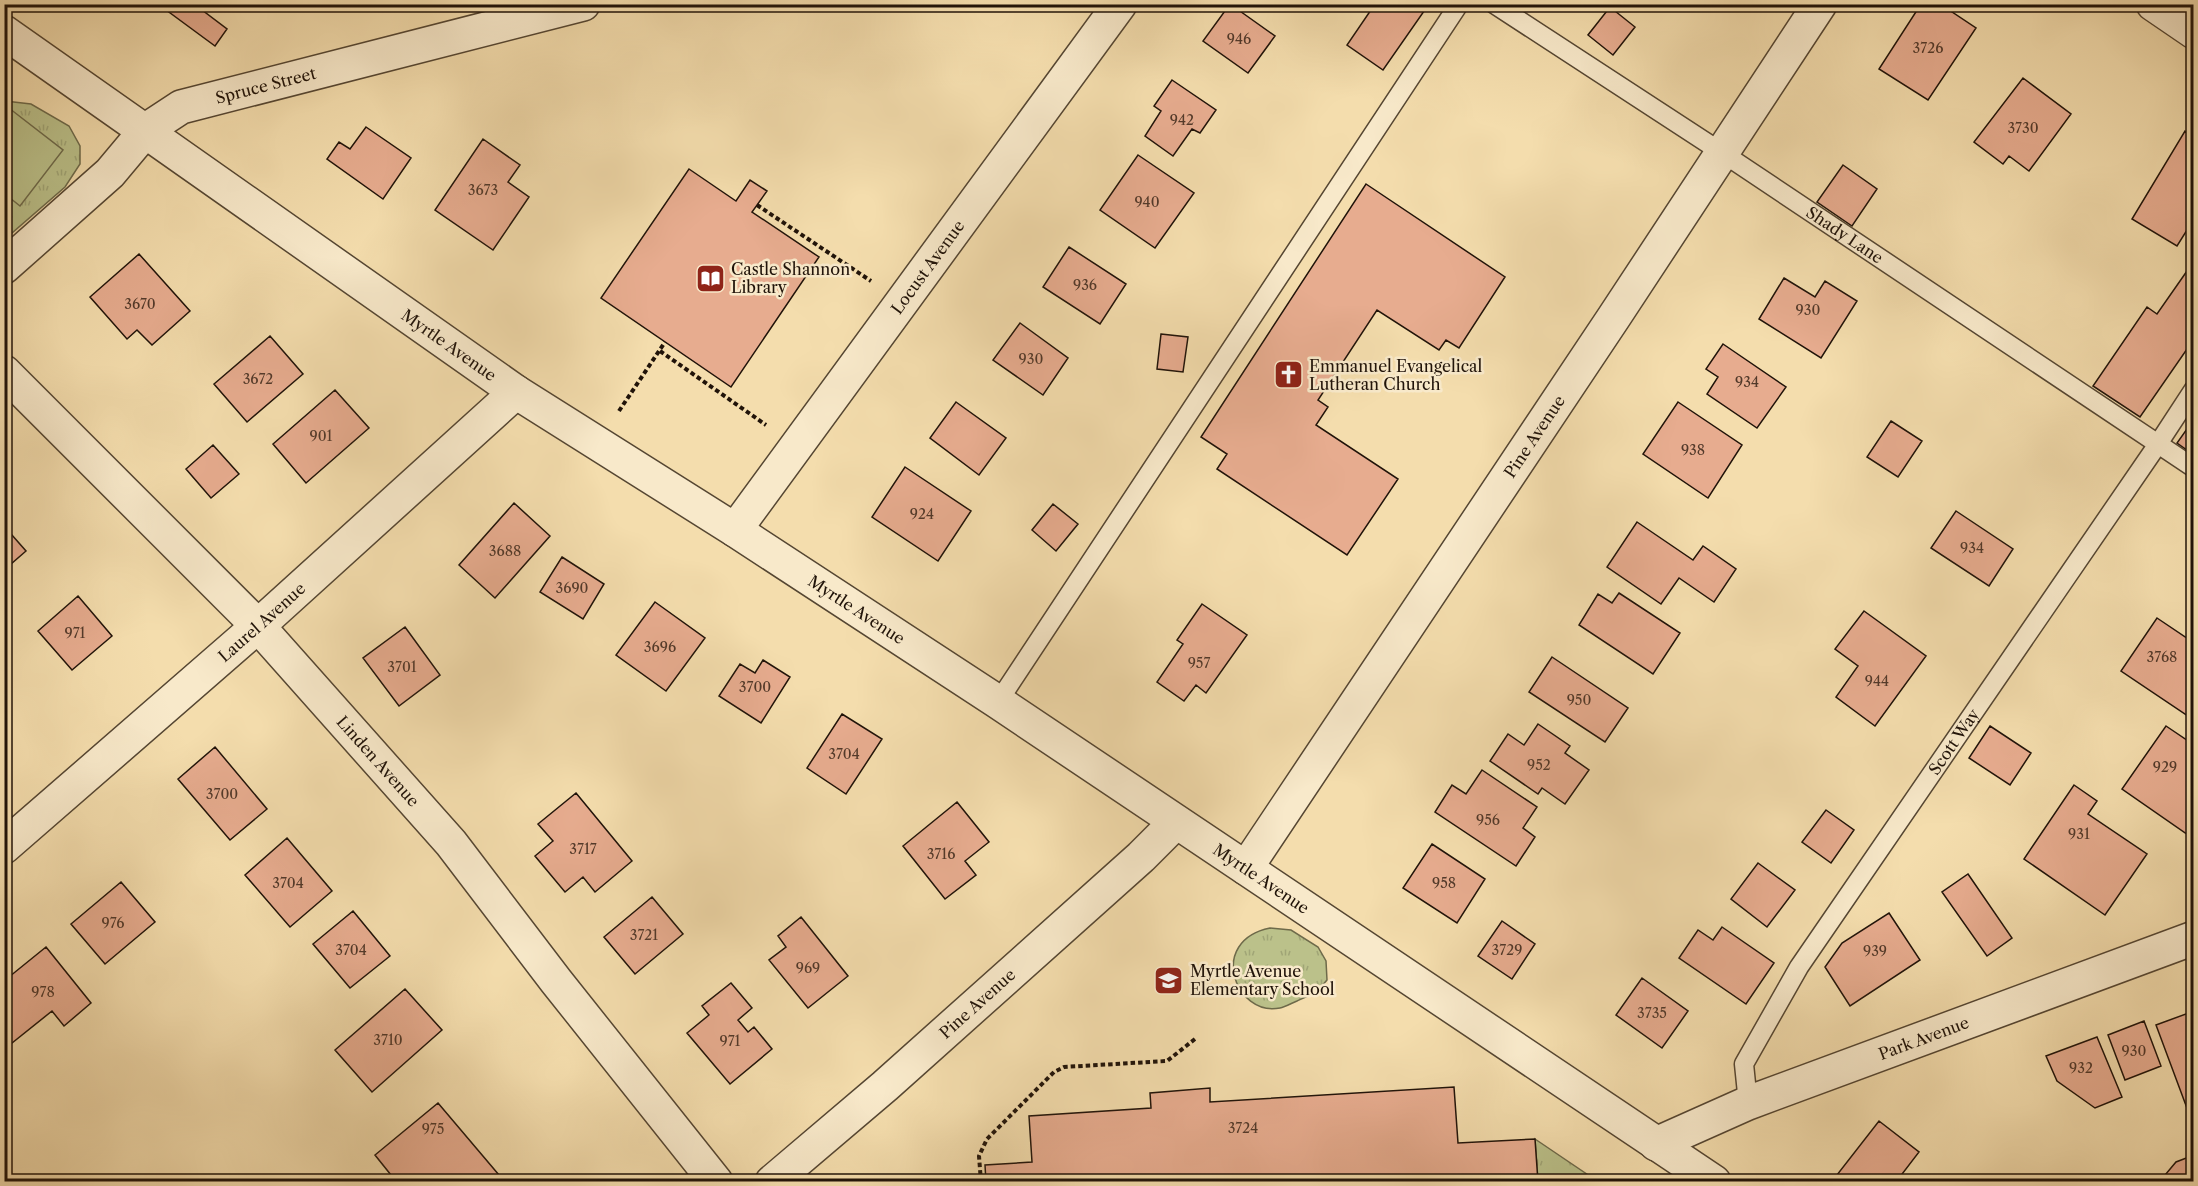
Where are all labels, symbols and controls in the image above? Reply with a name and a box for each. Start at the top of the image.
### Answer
house number: 946 [1227,30,1251,48]
house number: 3726 [1913,39,1943,57]
street label: Spruce Street [213,63,318,108]
house number: 942 [1170,111,1194,129]
house number: 3730 [2007,119,2039,137]
house number: 3673 [468,181,498,199]
house number: 940 [1134,193,1160,211]
street label: Shady Lane [1803,202,1887,268]
street label: Locust Avenue [887,216,969,318]
place label: Castle Shannon Library [731,259,850,297]
library icon: Castle Shannon Library [694,262,726,294]
house number: 936 [1073,276,1097,294]
house number: 3670 [124,295,156,313]
house number: 930 [1796,301,1821,319]
street label: Myrtle Avenue [398,305,500,385]
house number: 930 [1019,350,1044,368]
place label: Emmanuel Evangelical Lutheran Church [1309,356,1483,394]
church icon: Emmanuel Evangelical Lutheran Church [1272,359,1304,391]
house number: 3672 [243,370,273,388]
house number: 934 [1735,373,1759,391]
street label: Pine Avenue [1500,391,1569,481]
house number: 901 [310,427,333,445]
house number: 938 [1681,441,1705,459]
house number: 924 [910,505,934,523]
house number: 934 [1960,539,1984,557]
house number: 3688 [489,542,521,560]
street label: Myrtle Avenue [804,571,909,648]
street label: Laurel Avenue [214,578,309,666]
house number: 3690 [556,579,589,597]
house number: 971 [65,624,86,642]
house number: 3696 [644,638,676,656]
house number: 3768 [2147,648,2177,666]
house number: 957 [1188,654,1210,672]
house number: 3701 [387,658,417,676]
house number: 944 [1865,672,1889,690]
house number: 3700 [739,678,771,696]
house number: 950 [1567,691,1591,709]
street label: Scott Way [1924,704,1984,779]
street label: Linden Avenue [333,712,424,811]
house number: 3704 [828,745,860,763]
house number: 952 [1527,756,1551,774]
house number: 929 [2153,758,2177,776]
house number: 3700 [206,785,238,803]
house number: 956 [1476,811,1500,829]
house number: 931 [2068,825,2090,843]
street label: Myrtle Avenue [1209,839,1313,918]
house number: 3717 [569,840,597,858]
house number: 3716 [927,845,955,863]
house number: 3704 [272,874,304,892]
house number: 958 [1432,874,1456,892]
house number: 976 [101,914,125,932]
house number: 3721 [630,926,658,944]
house number: 3704 [335,941,367,959]
house number: 3729 [1492,941,1522,959]
house number: 939 [1863,942,1887,960]
house number: 969 [796,959,820,977]
place label: Myrtle Avenue Elementary School [1190,961,1335,999]
street label: Pine Avenue [935,964,1019,1043]
school or university icon: Myrtle Avenue Elementary School [1153,964,1185,996]
house number: 978 [31,983,55,1001]
house number: 3735 [1637,1004,1667,1022]
street label: Park Avenue [1876,1012,1972,1064]
house number: 3710 [373,1031,403,1049]
house number: 971 [720,1032,741,1050]
house number: 930 [2122,1042,2147,1060]
house number: 932 [2069,1059,2093,1077]
house number: 3724 [1228,1119,1258,1137]
house number: 975 [422,1120,444,1138]

